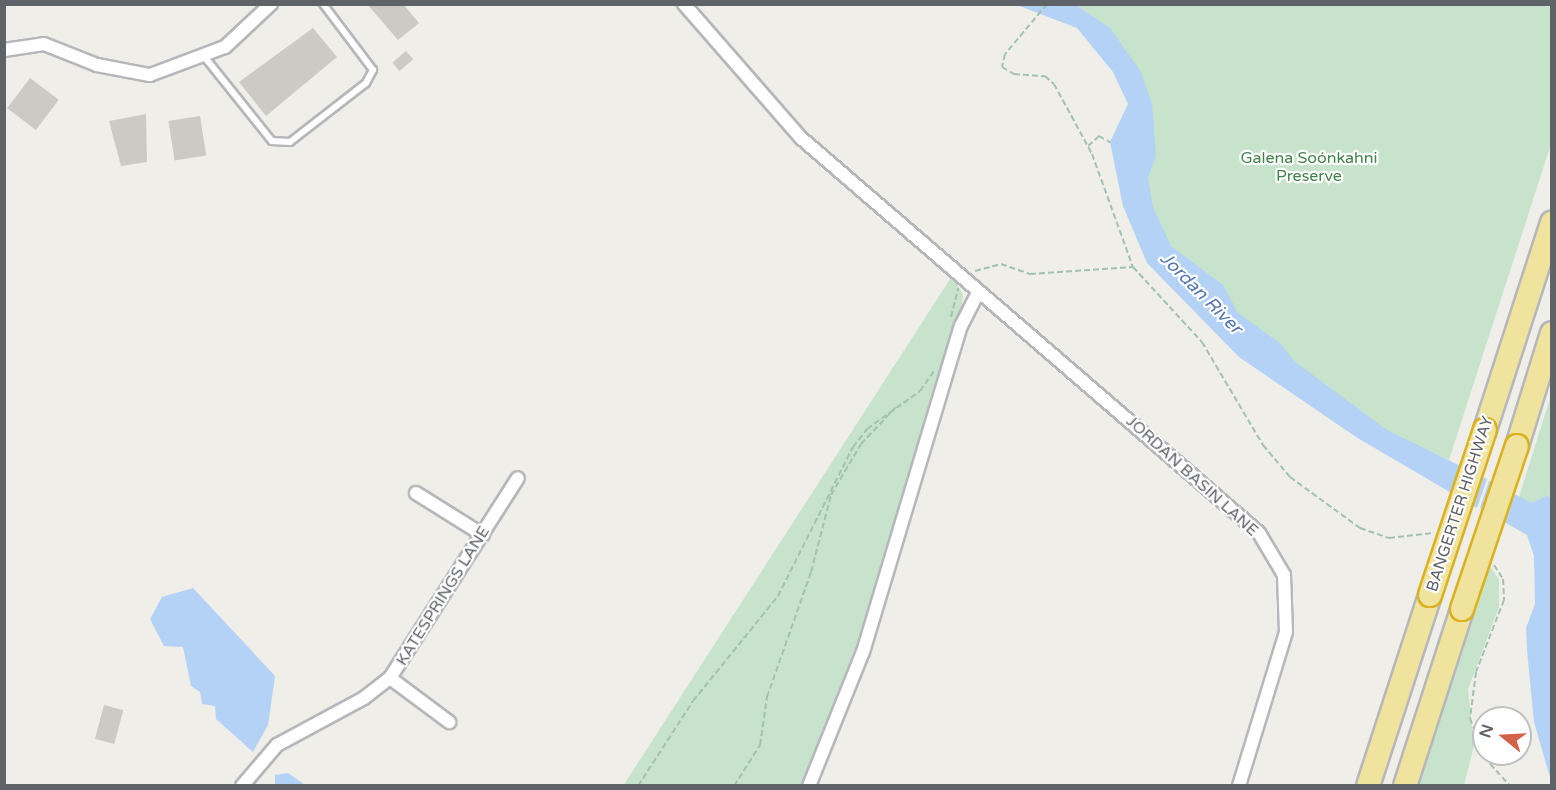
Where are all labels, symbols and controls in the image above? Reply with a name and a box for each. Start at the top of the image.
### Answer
park label: Galena Soónkahni Preserve [1240,148,1378,186]
water label: Jordan River [1156,248,1246,338]
street label: JORDAN BASIN LANE [1122,412,1262,540]
street label: BANGERTER HIGHWAY [1423,414,1497,594]
street label: KATESPRINGS LANE [392,523,494,669]
north arrow [1472,706,1532,766]
text: N [1475,722,1498,740]

